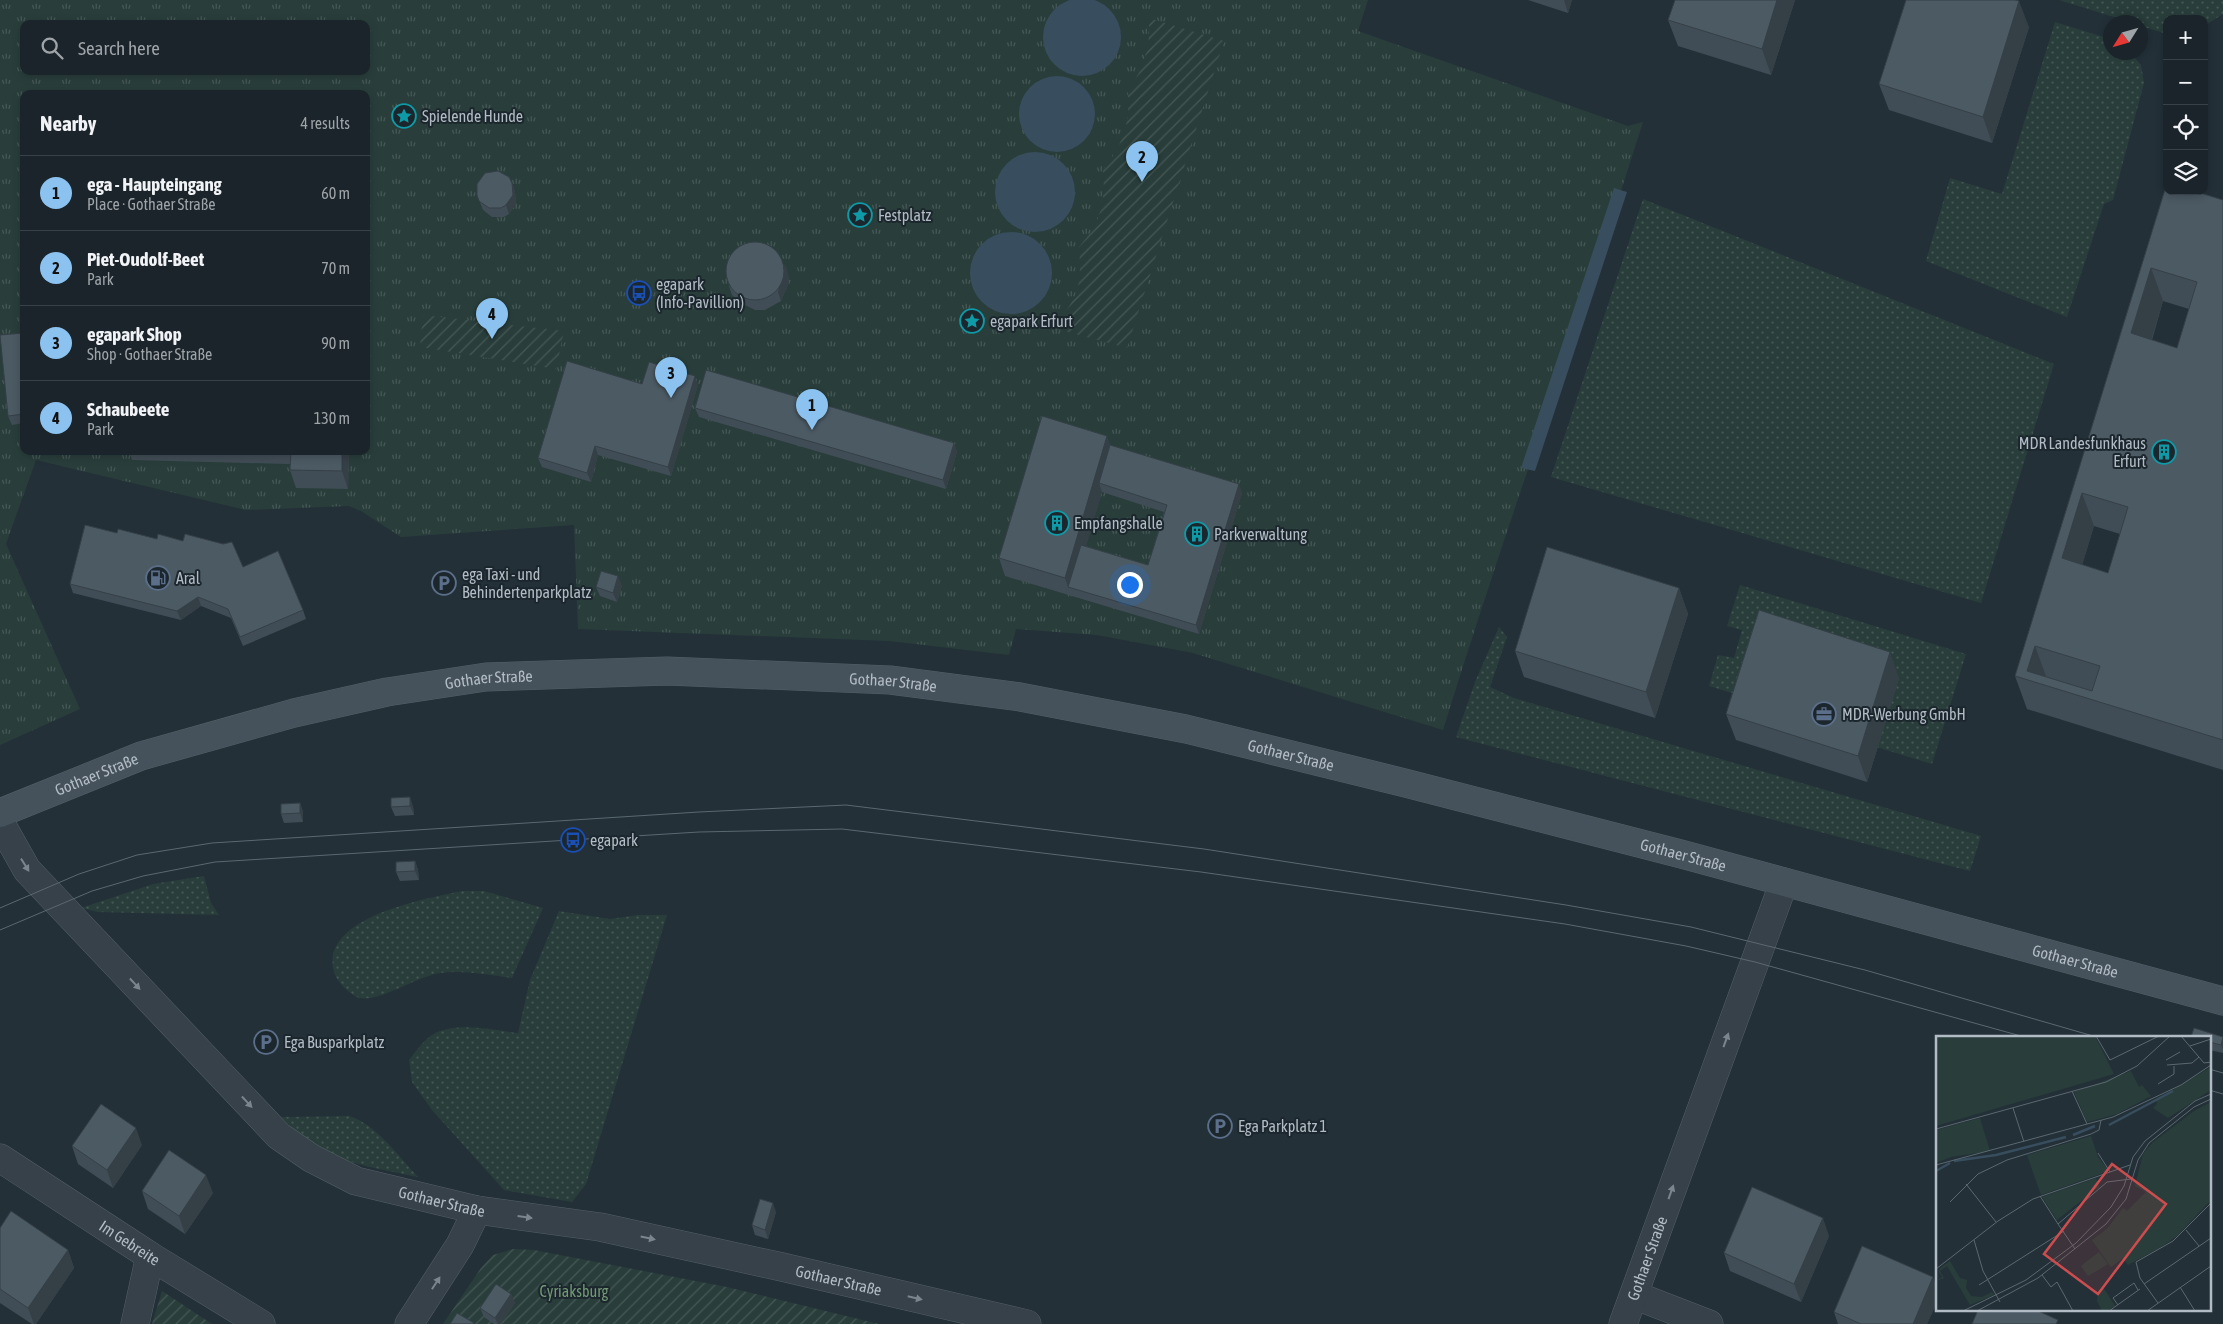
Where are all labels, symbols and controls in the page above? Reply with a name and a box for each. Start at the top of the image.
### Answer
north arrow [2103,15,2148,60]
map controls [2163,15,2208,195]
button: + [2163,15,2208,60]
search box [20,20,370,75]
icon: search [38,34,66,62]
text: Search here [78,37,160,59]
button: − [2163,60,2208,105]
place icon: Spielende Hunde [391,103,417,129]
button: locate [2163,105,2208,150]
place label: Spielende Hunde [422,107,523,126]
text: Nearby [40,111,96,135]
text: 4 results [300,114,350,132]
pin: 2 [1126,141,1158,182]
button: layers [2163,150,2208,195]
text: ega - Haupteingang [87,173,222,195]
text: 1 [52,184,60,202]
text: 60 m [321,184,350,202]
text: Place · Gothaer Straße [87,195,215,213]
place icon: Festplatz [847,202,873,228]
place label: Festplatz [878,206,932,225]
text: Piet-Oudolf-Beet [87,248,204,270]
text: 2 [52,259,60,277]
text: 70 m [321,259,350,277]
text: Park [87,270,114,288]
place label: egapark (Info-Pavillion) [656,275,744,312]
bus stop icon: egapark (Info-Pavillion) [626,280,652,306]
pin: 4 [476,298,508,339]
place icon: egapark Erfurt [959,308,985,334]
place label: egapark Erfurt [990,312,1073,331]
text: egapark Shop [87,323,182,345]
text: 3 [52,334,60,352]
text: 90 m [321,334,350,352]
text: Shop · Gothaer Straße [87,345,212,363]
pin: 3 [655,357,687,398]
pin: 1 [796,389,828,430]
text: Schaubeete [87,398,169,420]
text: 4 [52,409,60,427]
text: 130 m [314,409,350,427]
text: Park [87,420,114,438]
place label: MDR Landesfunkhaus Erfurt [2019,434,2146,470]
building icon: MDR Landesfunkhaus Erfurt [2151,439,2177,465]
building icon: Empfangshalle [1044,510,1070,536]
place label: Empfangshalle [1074,514,1163,533]
building icon: Parkverwaltung [1184,521,1210,547]
place label: Parkverwaltung [1214,525,1307,544]
fuel station icon: Aral [145,565,171,591]
place label: ega Taxi - und Behindertenparkplatz [462,565,592,602]
place label: Aral [176,569,201,587]
parking icon: ega Taxi - und Behindertenparkplatz [431,570,457,596]
your location [1117,572,1143,598]
street label: Gothaer Straße [444,666,533,692]
street label: Gothaer Straße [849,669,938,695]
office icon: MDR-Werbung GmbH [1811,701,1837,727]
place label: MDR-Werbung GmbH [1842,705,1966,724]
street label: Gothaer Straße [1246,736,1336,774]
street label: Gothaer Straße [52,749,141,799]
bus stop icon: egapark [560,827,586,853]
place label: egapark [590,831,638,850]
street label: Gothaer Straße [1639,835,1728,875]
one-way arrow [20,858,29,871]
street label: Gothaer Straße [2030,941,2120,981]
one-way arrow [129,977,141,989]
parking icon: Ega Busparkplatz [253,1029,279,1055]
one-way arrow [1723,1032,1730,1047]
place label: Ega Busparkplatz [284,1033,385,1052]
inset map [1936,1036,2210,1312]
one-way arrow [241,1095,253,1107]
parking icon: Ega Parkplatz 1 [1207,1113,1233,1139]
place label: Ega Parkplatz 1 [1238,1117,1327,1136]
street label: Gothaer Straße [397,1183,486,1220]
one-way arrow [1668,1185,1675,1200]
one-way arrow [517,1213,533,1221]
street label: Gothaer Straße [1623,1214,1670,1303]
street label: Im Gebreite [96,1216,163,1269]
one-way arrow [641,1234,656,1242]
street label: Gothaer Straße [794,1261,884,1299]
one-way arrow [431,1276,440,1290]
park label: Cyriaksburg [540,1282,608,1301]
one-way arrow [907,1294,922,1302]

